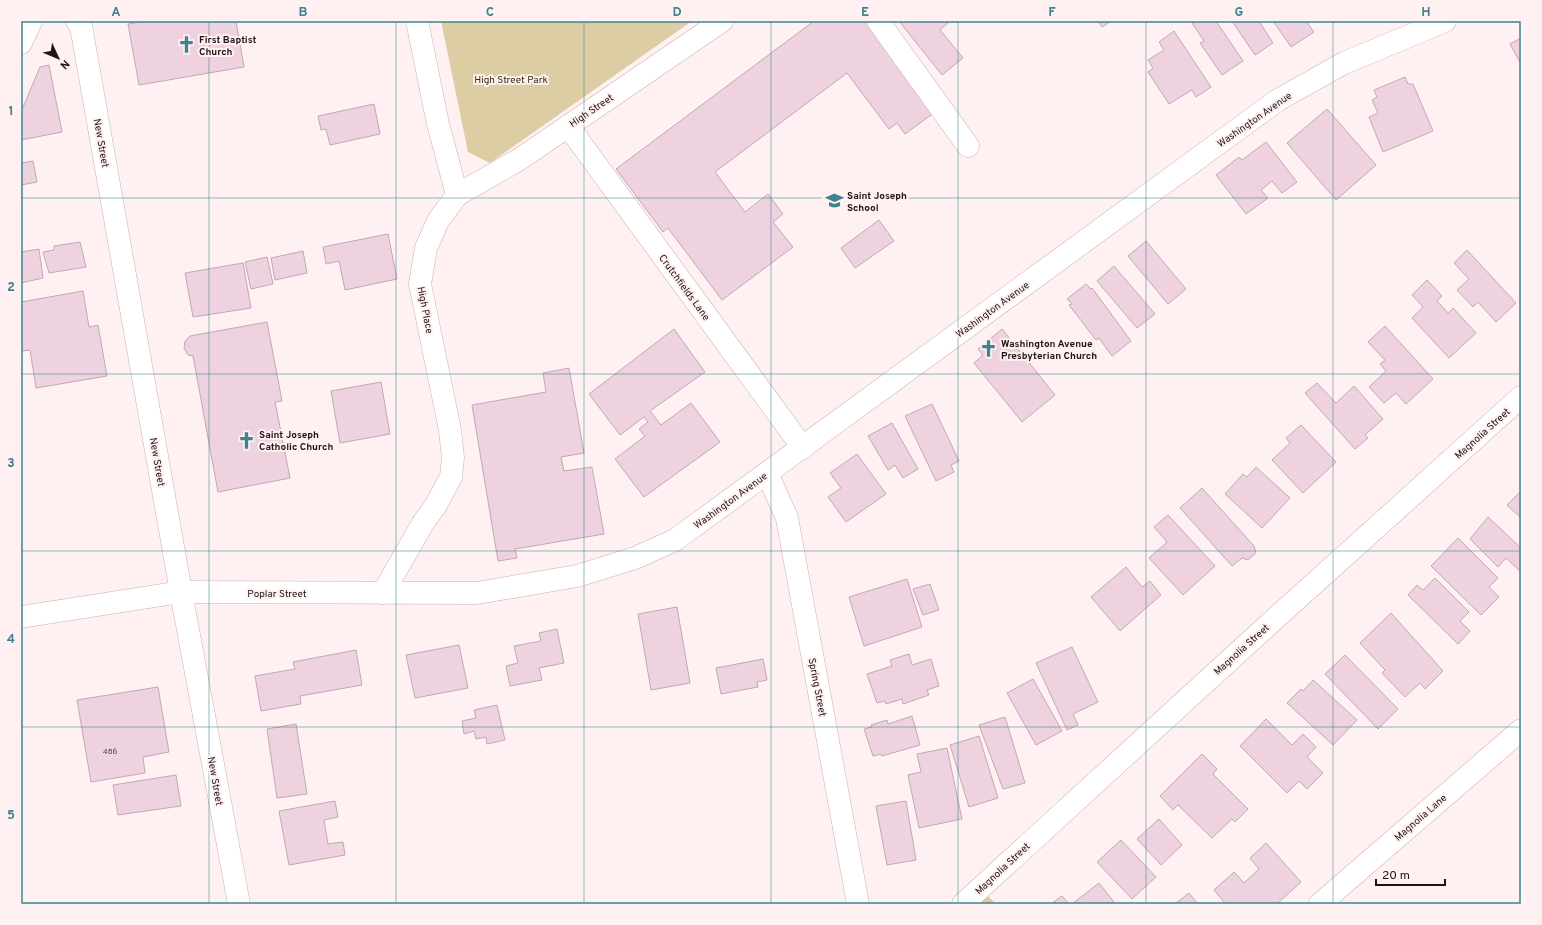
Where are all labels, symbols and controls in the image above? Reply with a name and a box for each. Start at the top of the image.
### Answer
text: A [111,5,121,21]
text: B [299,5,308,21]
text: C [486,5,494,21]
text: D [672,5,682,21]
text: E [861,5,869,21]
text: F [1048,5,1056,21]
text: G [1235,5,1244,21]
text: H [1421,5,1431,21]
place label: First Baptist Church [199,34,256,59]
church icon: First Baptist Church [176,35,196,55]
north arrow [38,38,78,78]
text: N [57,57,72,72]
park label: High Street Park [474,74,548,87]
street label: Washington Avenue [1215,90,1295,151]
street label: High Street [567,92,617,131]
text: 1 [8,104,14,120]
street label: New Street [90,118,111,169]
place label: Saint Joseph School [847,190,907,215]
school or university icon: Saint Joseph School [824,191,844,211]
street label: Crutchfields Lane [655,252,712,324]
street label: Washington Avenue [954,279,1032,341]
text: 2 [7,280,15,296]
street label: High Place [414,286,435,335]
place label: Washington Avenue Presbyterian Church [1001,338,1097,363]
church icon: Washington Avenue Presbyterian Church [978,339,998,359]
street label: Magnolia Street [1452,406,1514,463]
place label: Saint Joseph Catholic Church [259,429,333,454]
church icon: Saint Joseph Catholic Church [236,430,256,450]
street label: New Street [146,437,167,488]
text: 3 [7,456,15,472]
street label: Washington Avenue [692,470,770,532]
street label: Poplar Street [247,588,307,601]
street label: Magnolia Street [1211,622,1273,679]
text: 4 [7,632,15,648]
street label: Spring Street [804,657,829,718]
house number: 486 [103,747,118,757]
street label: New Street [204,756,225,807]
street label: Magnolia Lane [1392,792,1450,844]
text: 5 [7,808,15,824]
street label: Magnolia Street [973,840,1033,898]
scale bar [1376,861,1445,887]
text: 20 m [1382,868,1410,884]

